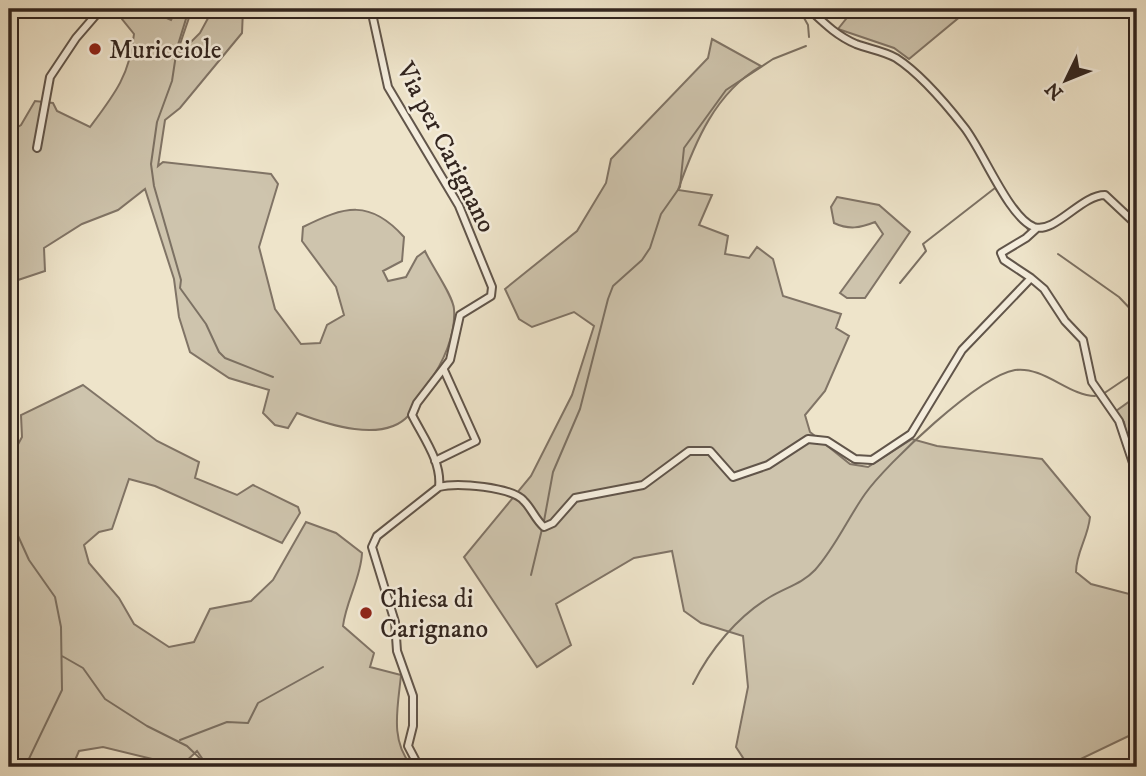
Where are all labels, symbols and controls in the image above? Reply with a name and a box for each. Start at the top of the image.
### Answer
place label: Muricciole [109,34,221,67]
marker: Muricciole [87,41,103,57]
north arrow [1030,46,1100,116]
street label: Via per Carignano [388,56,503,238]
text: N [1041,77,1068,104]
place label: Chiesa di Carignano [380,583,488,646]
marker: Chiesa di Carignano [358,605,374,621]

